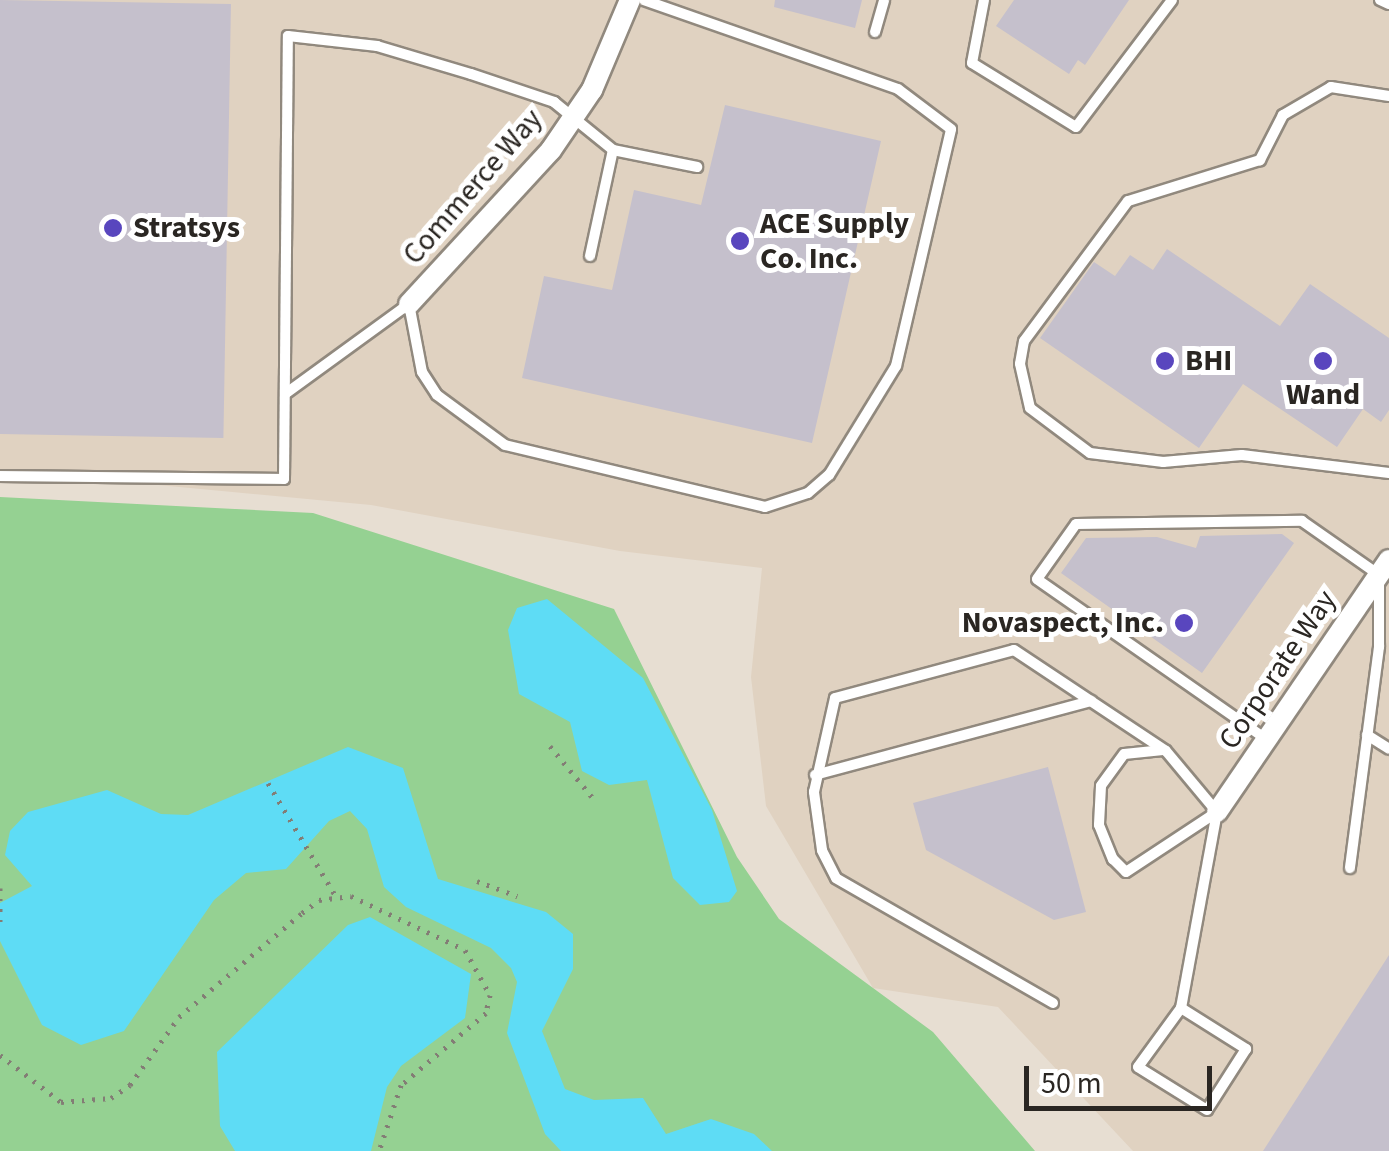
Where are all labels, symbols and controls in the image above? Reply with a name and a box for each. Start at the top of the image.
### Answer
street label: Commerce Way [396,102,550,272]
place label: ACE Supply Co. Inc. [760,206,909,276]
place label: Stratsys [133,210,240,246]
marker: Stratsys [102,217,124,239]
marker: ACE Supply Co. Inc. [729,230,751,252]
place label: BHI [1185,343,1232,379]
marker: BHI [1154,350,1176,372]
marker: Wand [1312,350,1334,372]
place label: Wand [1286,377,1360,413]
street label: Corporate Way [1212,584,1344,756]
place label: Novaspect, Inc. [962,605,1164,641]
marker: Novaspect, Inc. [1173,612,1195,634]
scale bar [1029,1046,1216,1108]
text: 50 m [1041,1062,1102,1105]

